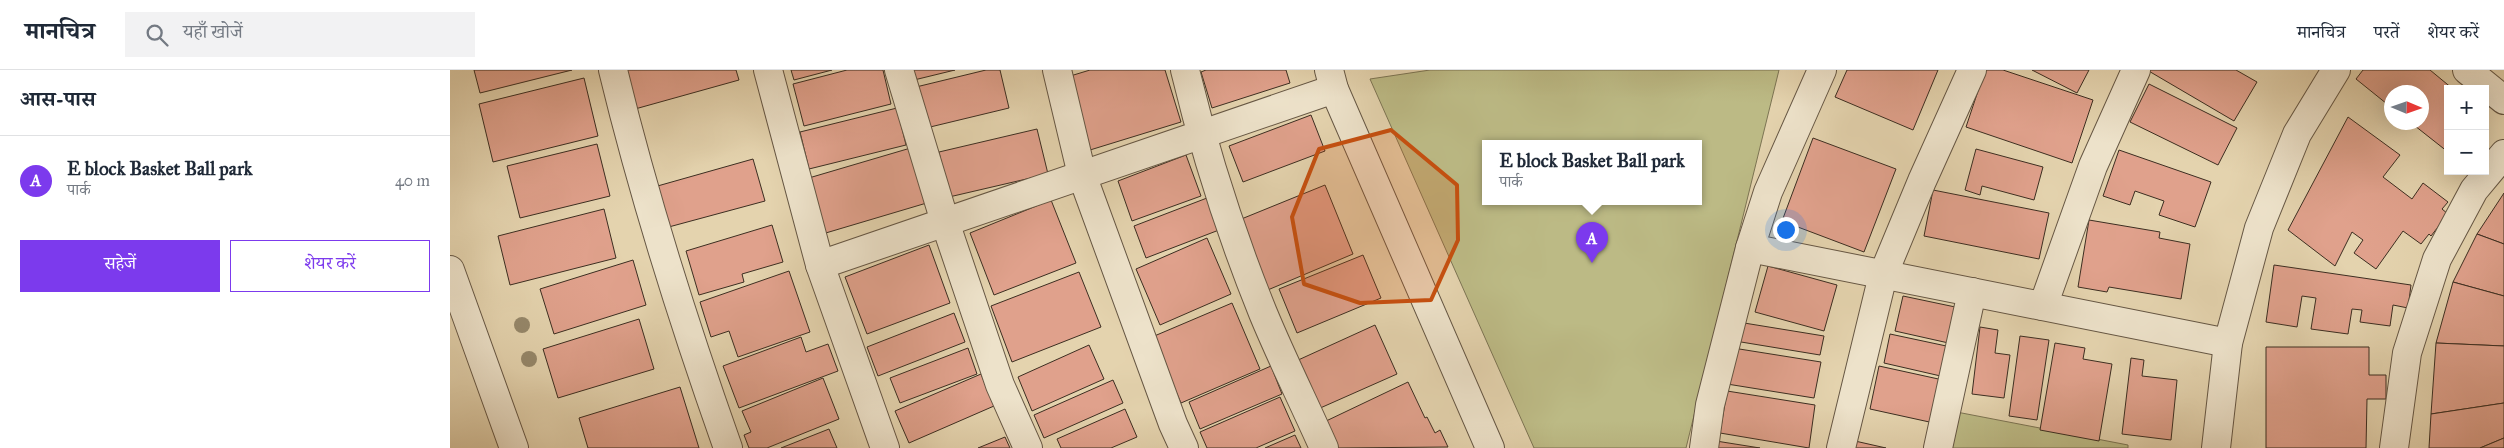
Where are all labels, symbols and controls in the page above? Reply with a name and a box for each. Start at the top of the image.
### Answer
search box [125,12,475,57]
text: मानचित्र [25,16,95,46]
text: यहाँ खोजें [183,20,243,43]
icon: search [143,21,171,49]
text: मानचित्र [2297,21,2346,43]
text: परतें [2374,21,2399,43]
text: शेयर करें [2427,21,2479,43]
north arrow [2384,85,2429,130]
map controls [2444,85,2489,175]
button: + [2444,85,2489,130]
text: आस-पास [20,86,95,112]
button: − [2444,130,2489,175]
popup [1482,140,1702,205]
text: E block Basket Ball park [1499,149,1685,172]
text: E block Basket Ball park [67,157,253,180]
text: A [31,171,41,190]
text: 40 m [395,171,430,190]
text: पार्क [1499,172,1523,191]
text: पार्क [67,180,91,199]
your location [1773,217,1799,243]
pin: A [1576,222,1608,263]
button: सहेजें [20,240,220,292]
button: शेयर करें [230,240,430,292]

